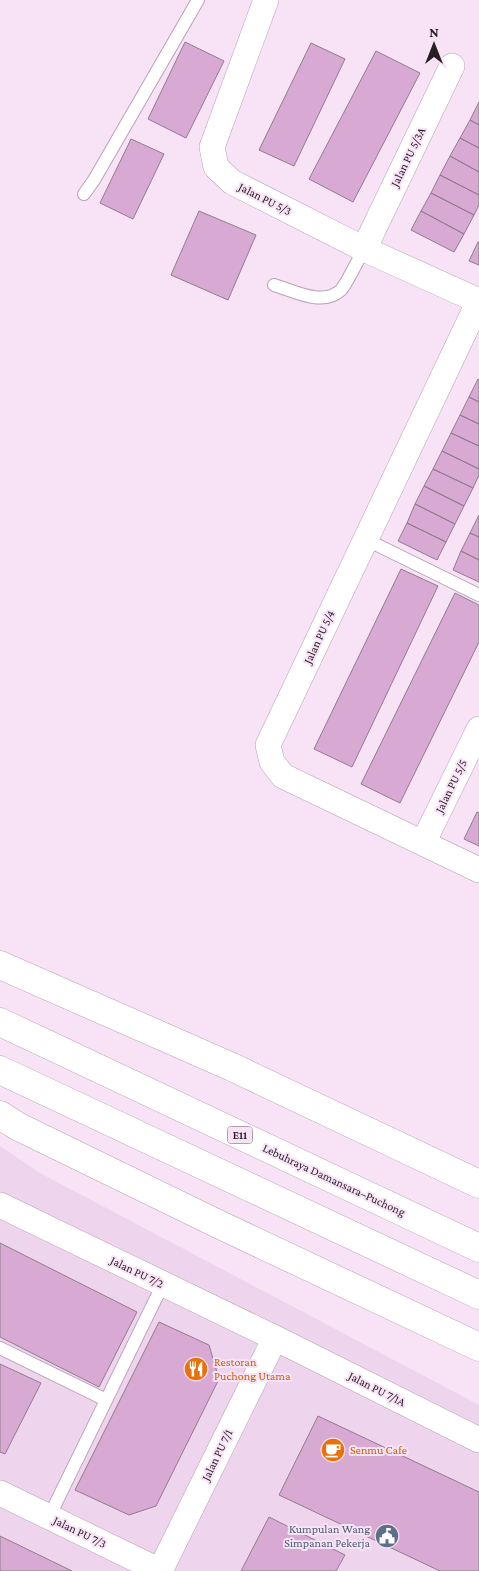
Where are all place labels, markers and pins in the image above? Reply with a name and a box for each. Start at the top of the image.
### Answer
place label: Restoran Puchong Utama [214,1355,291,1383]
restaurant icon: Restoran Puchong Utama [183,1356,209,1382]
cafe icon: Senmu Cafe [320,1437,346,1463]
place label: Senmu Cafe [350,1443,407,1457]
place label: Kumpulan Wang Simpanan Pekerja [284,1522,370,1550]
public building icon: Kumpulan Wang Simpanan Pekerja [374,1523,400,1549]

